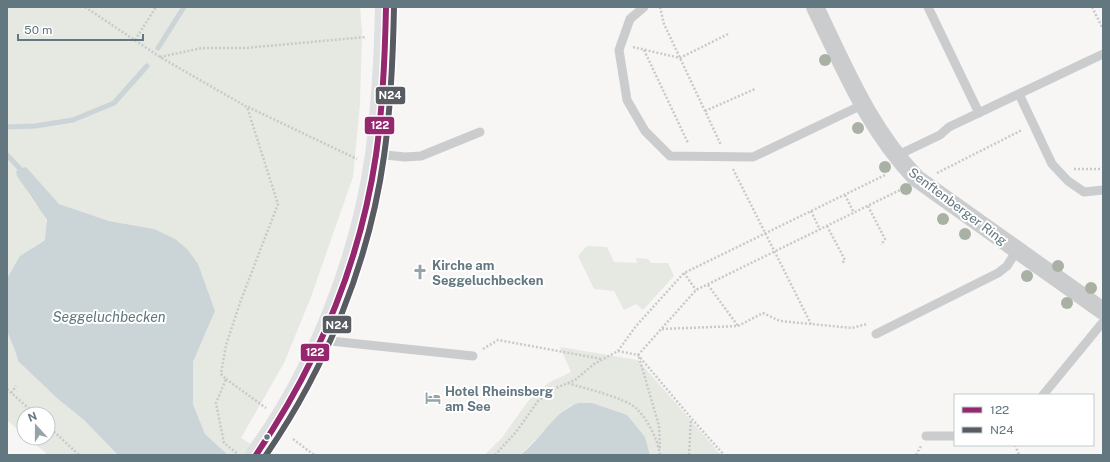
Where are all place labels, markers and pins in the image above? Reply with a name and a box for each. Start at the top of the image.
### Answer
place label: Kirche am Seggeluchbecken [432,258,543,288]
church icon: Kirche am Seggeluchbecken [411,263,429,281]
place label: Hotel Rheinsberg am See [445,384,553,414]
hotel icon: Hotel Rheinsberg am See [424,389,442,407]
unlabelled marker [262,432,272,442]

